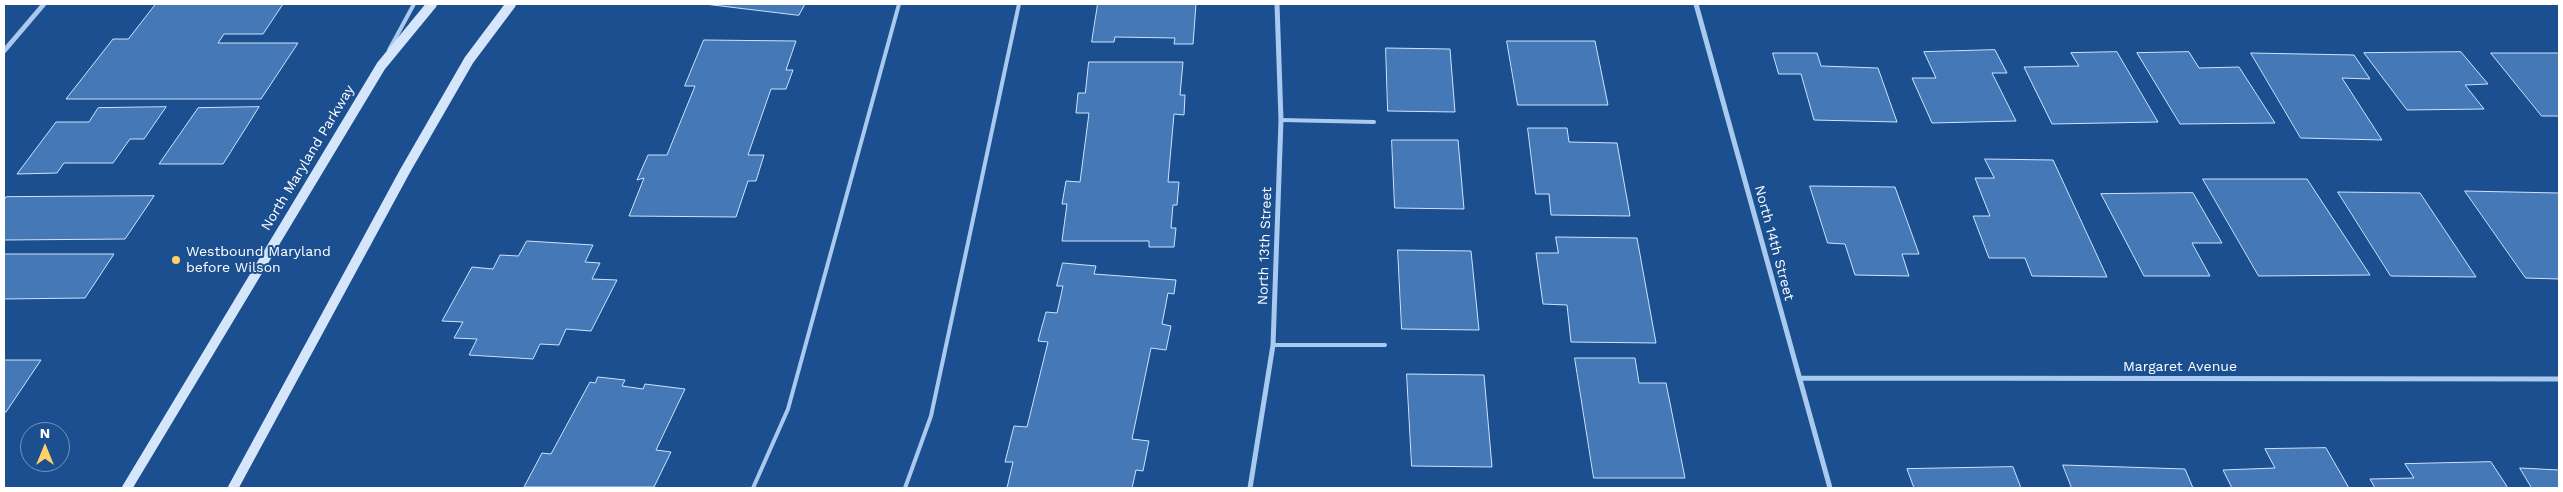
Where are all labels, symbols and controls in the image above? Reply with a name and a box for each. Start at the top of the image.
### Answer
street label: North Maryland Parkway [258,82,358,234]
street label: North 14th Street [1751,184,1797,302]
street label: North 13th Street [1255,187,1275,305]
place label: Westbound Maryland before Wilson [186,244,331,276]
marker: Westbound Maryland before Wilson [170,254,182,266]
street label: Margaret Avenue [2123,359,2237,375]
north arrow [20,422,70,472]
text: N [40,425,50,441]

